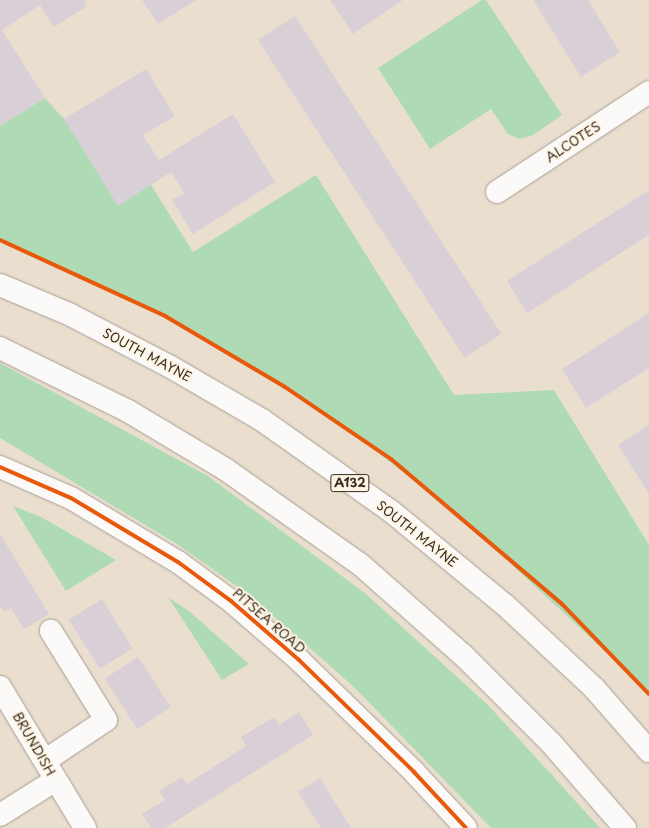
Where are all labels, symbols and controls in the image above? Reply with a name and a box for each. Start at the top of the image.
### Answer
street label: ALCOTES [543,119,603,165]
street label: SOUTH MAYNE [100,325,194,385]
road number: A132 [330,473,370,493]
street label: SOUTH MAYNE [373,497,461,571]
street label: PITSEA ROAD [230,586,308,656]
street label: BRUNDISH [10,709,58,779]

